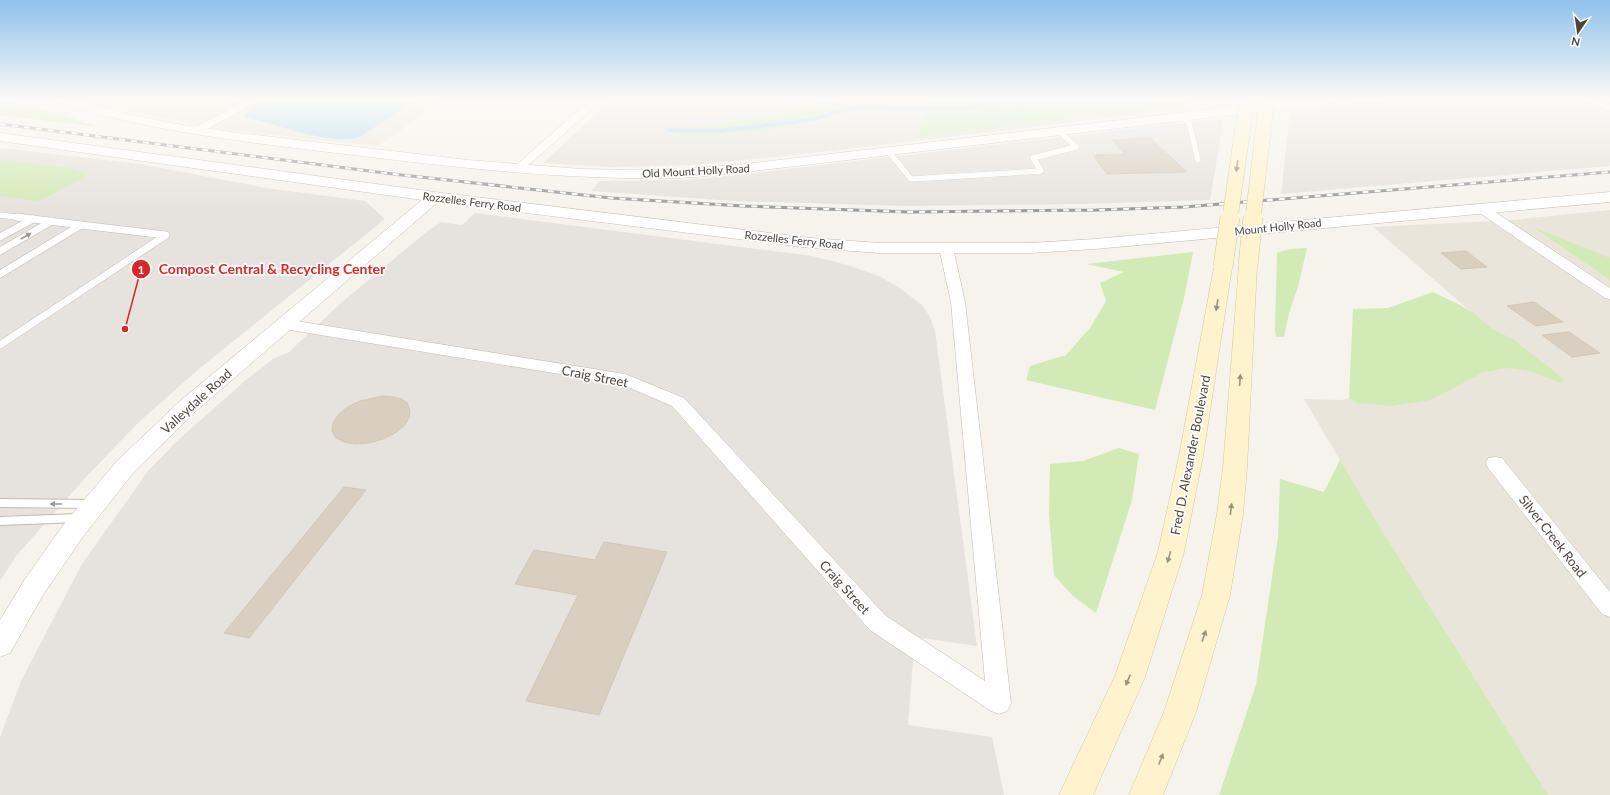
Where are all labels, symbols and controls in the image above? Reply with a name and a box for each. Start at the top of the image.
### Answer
north arrow [1558,12,1598,52]
text: N [1570,35,1581,50]
one-way arrow [1234,160,1240,172]
street label: Old Mount Holly Road [642,161,750,180]
street label: Rozzelles Ferry Road [422,189,522,214]
street label: Mount Holly Road [1234,215,1322,238]
street label: Rozzelles Ferry Road [744,228,844,251]
one-way arrow [20,233,32,239]
callout: Compost Central & Recycling Center [131,256,394,282]
text: Compost Central & Recycling Center [159,260,386,277]
text: 1 [138,262,145,277]
one-way arrow [1214,299,1220,311]
street label: Craig Street [561,362,630,390]
street label: Valleydale Road [157,365,235,437]
street label: Fred D. Alexander Boulevard [1167,374,1213,536]
one-way arrow [1236,374,1243,386]
street label: Silver Creek Road [1516,492,1590,580]
one-way arrow [49,501,62,507]
one-way arrow [1228,503,1234,516]
one-way arrow [1166,551,1172,563]
street label: Craig Street [817,557,874,618]
one-way arrow [1201,630,1207,642]
one-way arrow [1125,675,1131,687]
one-way arrow [1158,752,1164,764]

